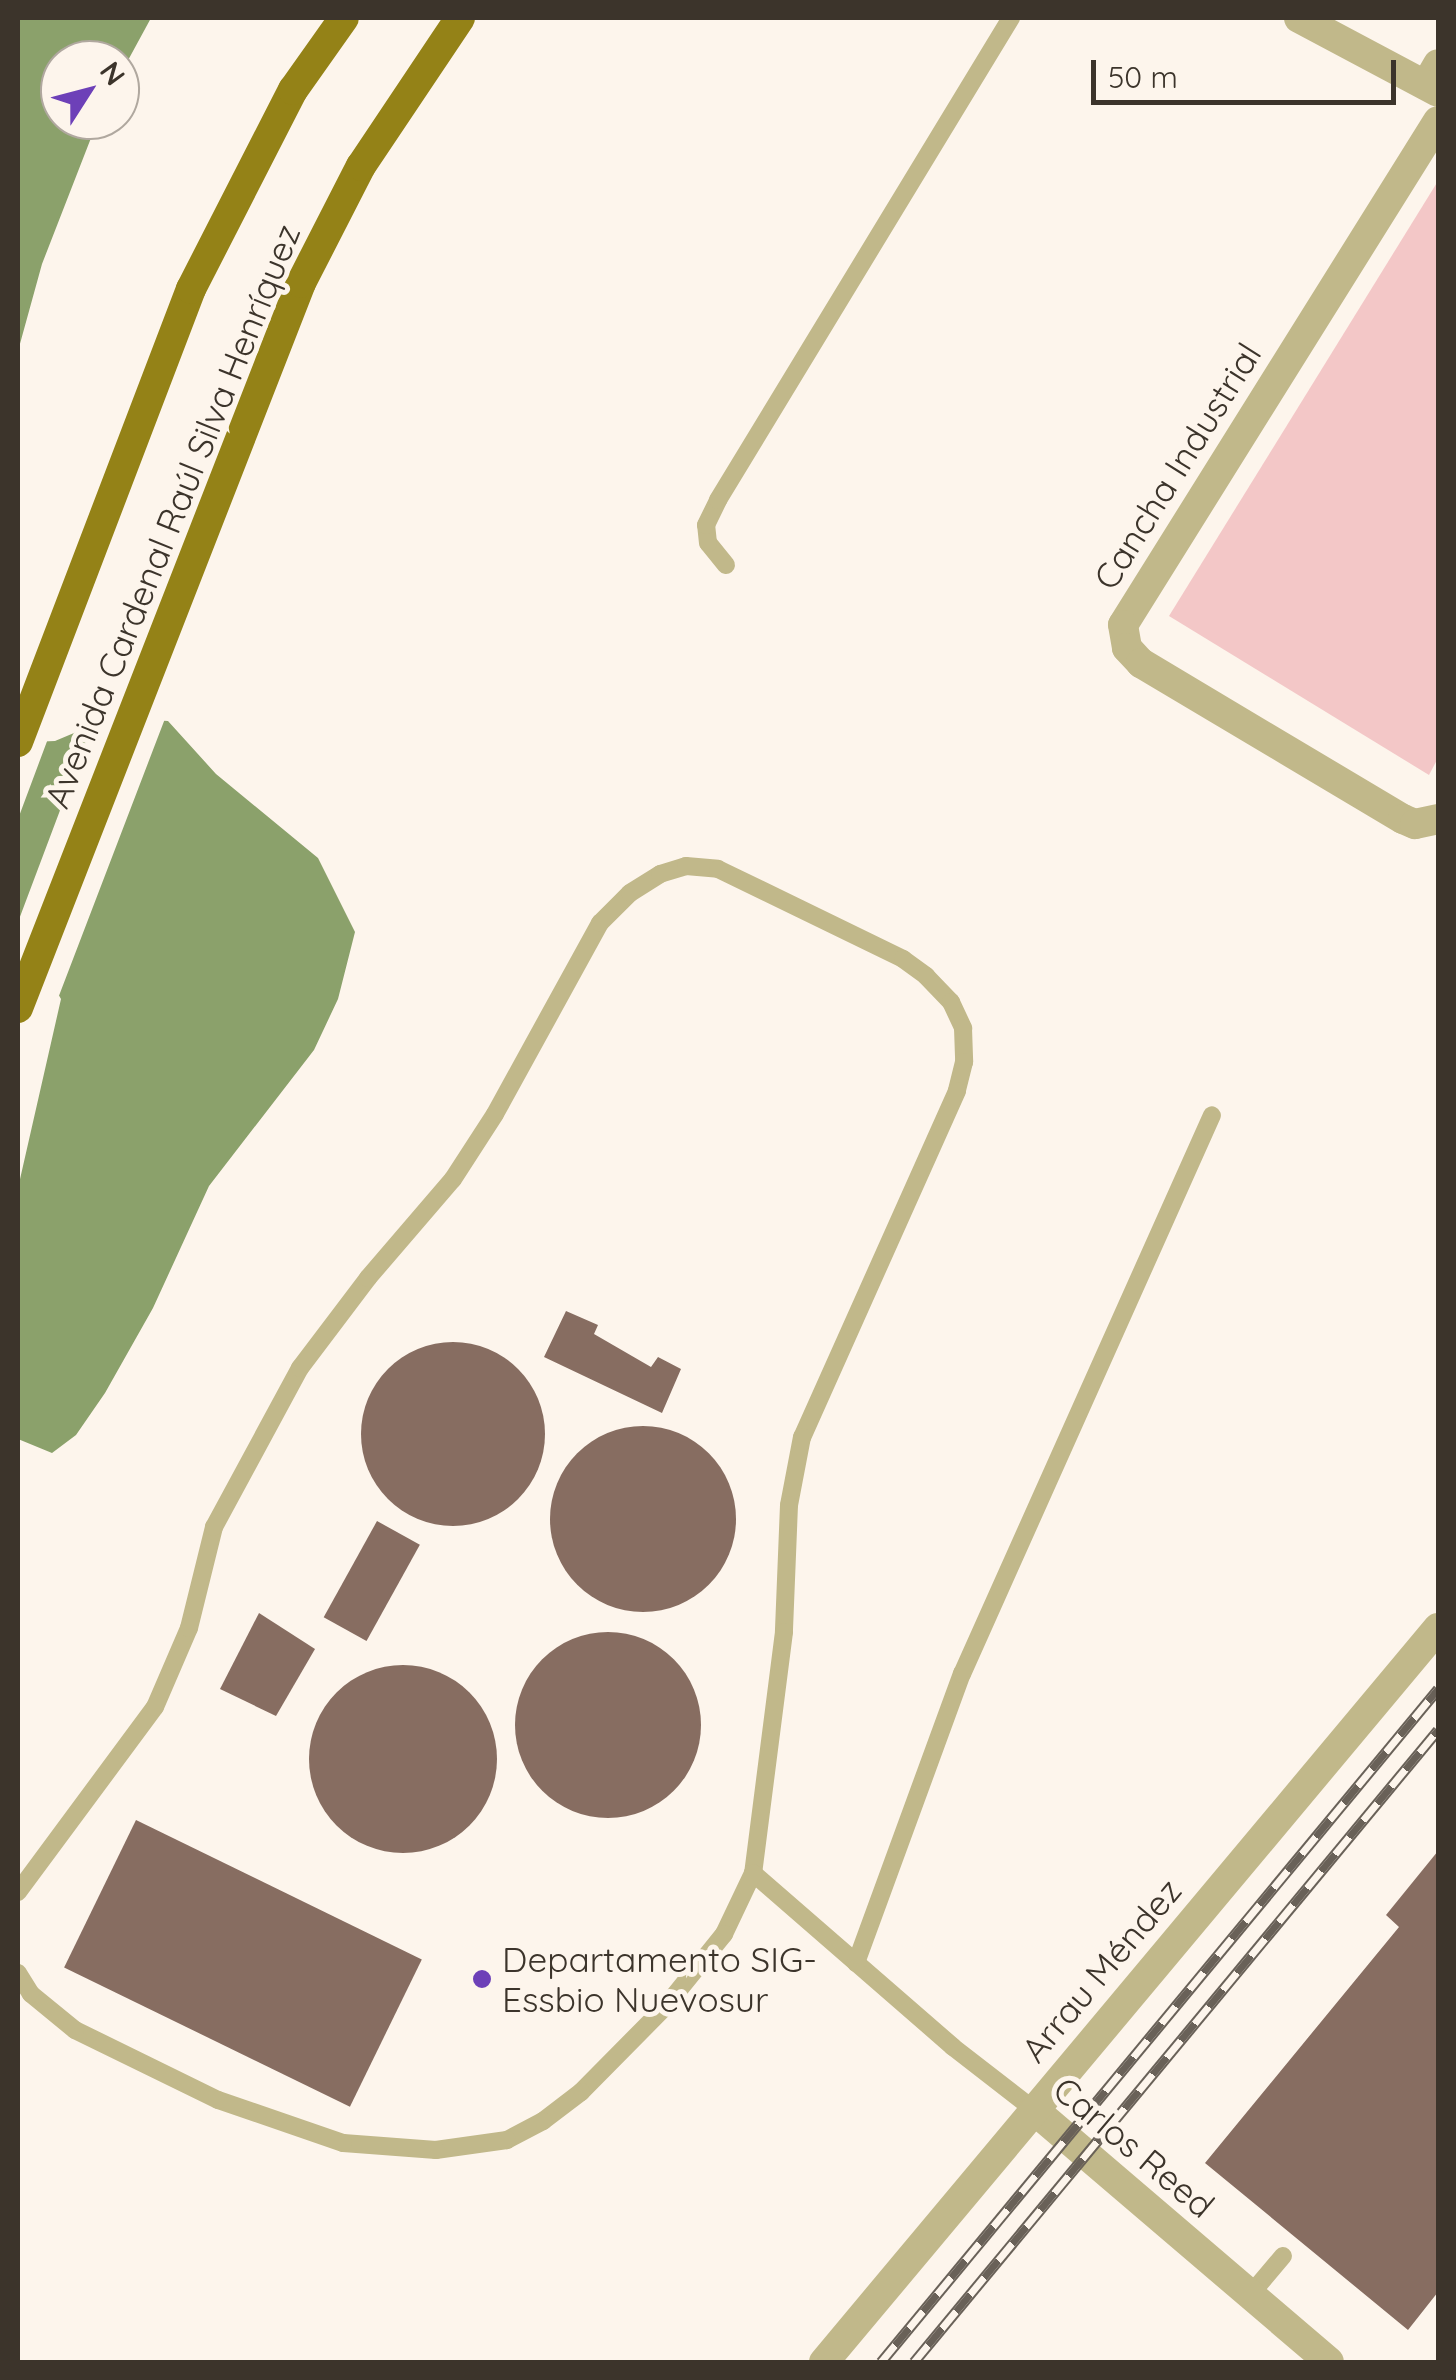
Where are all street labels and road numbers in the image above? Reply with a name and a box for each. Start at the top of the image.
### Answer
street label: Avenida Cardenal Raúl Silva Henríquez [35,218,309,814]
street label: Cancha Industrial [1084,335,1270,597]
street label: Arrau Méndez [1012,1870,1190,2070]
street label: Carlos Reed [1045,2068,1223,2226]

